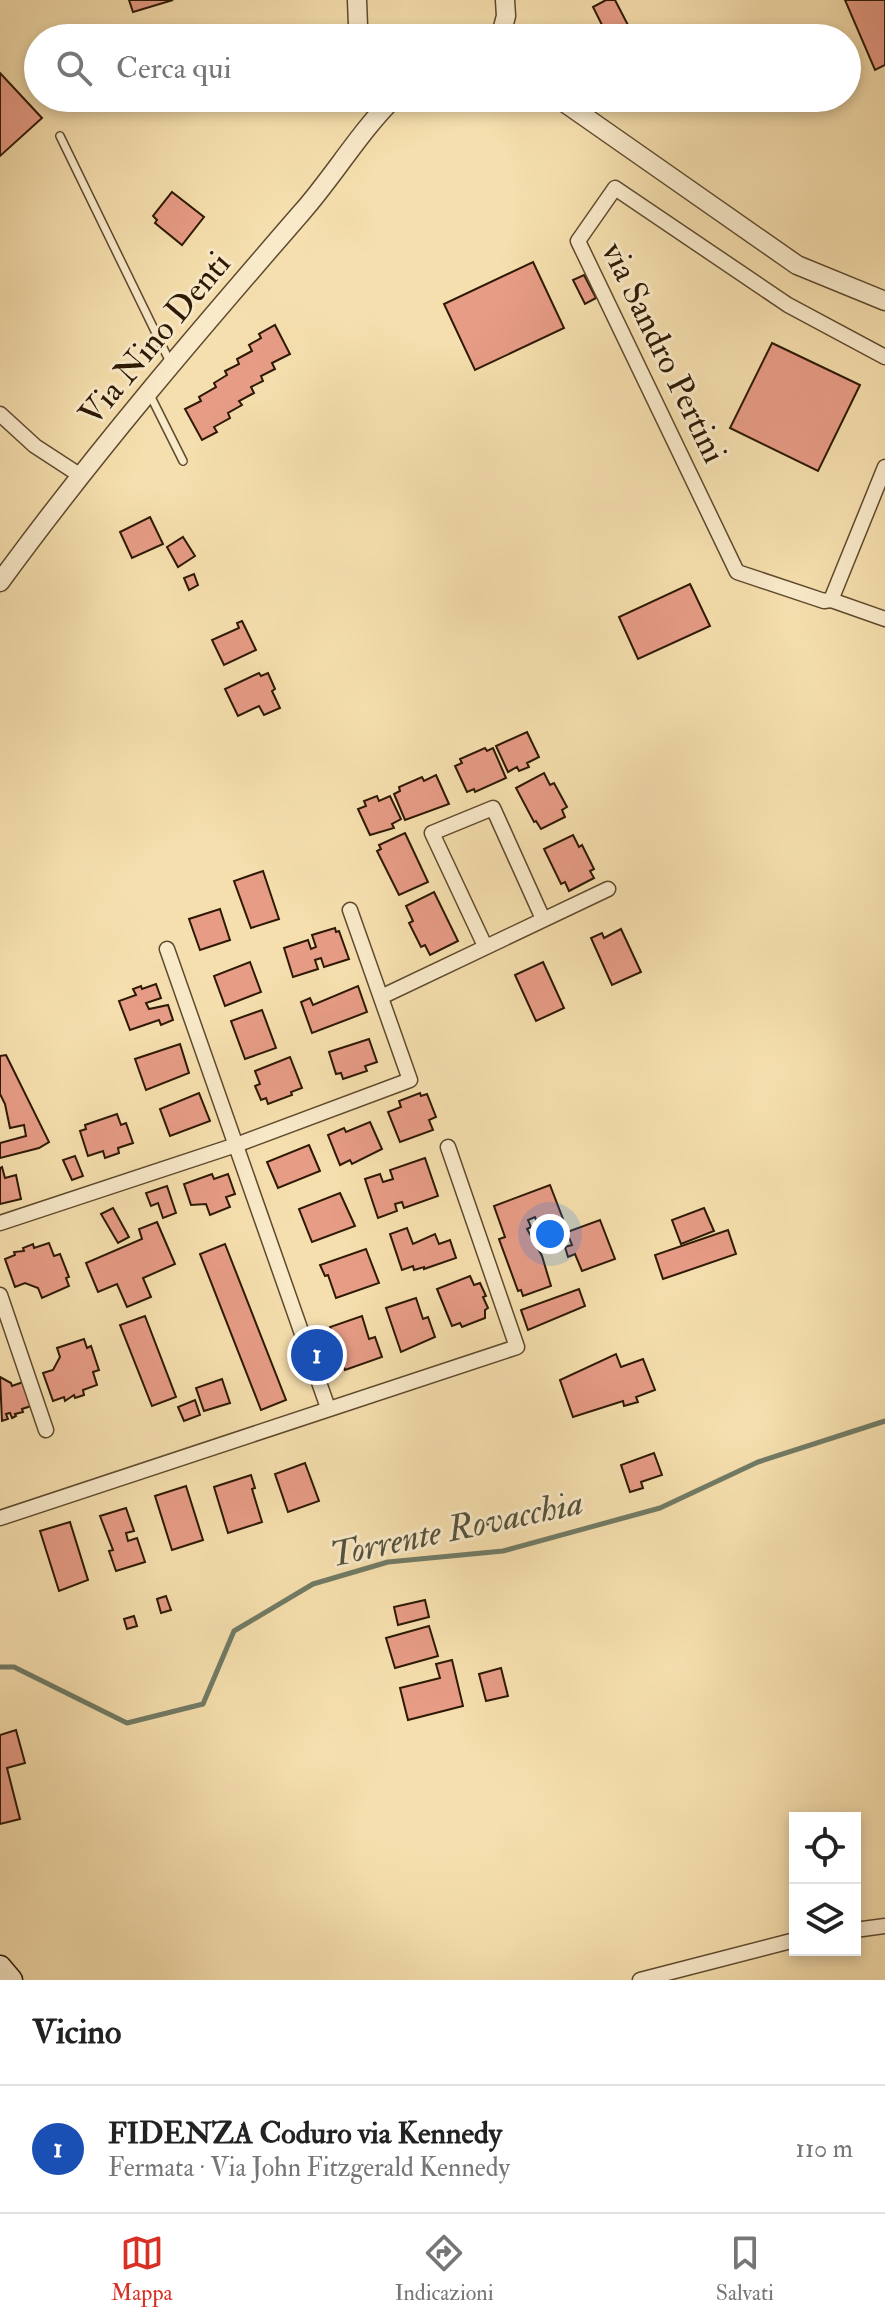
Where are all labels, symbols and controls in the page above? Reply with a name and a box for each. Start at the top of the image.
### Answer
search box [24,24,861,112]
icon: search [52,46,96,90]
text: Cerca qui [116,50,232,87]
street label: via Sandro Pertini [591,234,736,470]
street label: Via Nino Denti [70,243,240,435]
your location [530,1214,570,1254]
pin: 1 [291,1325,343,1385]
water label: Torrente Rovacchia [326,1480,587,1577]
map controls [789,1812,861,1956]
button: locate [789,1812,861,1884]
button: layers [789,1884,861,1956]
text: Vicino [32,2011,121,2054]
text: FIDENZA Coduro via Kennedy [108,2115,502,2152]
text: 1 [53,2133,63,2165]
text: 110 m [796,2133,853,2165]
text: Fermata · Via John Fitzgerald Kennedy [108,2152,510,2184]
tab: Mappa [111,2231,173,2307]
tab: Indicazioni [395,2231,494,2307]
tab: Salvati [716,2231,774,2307]

